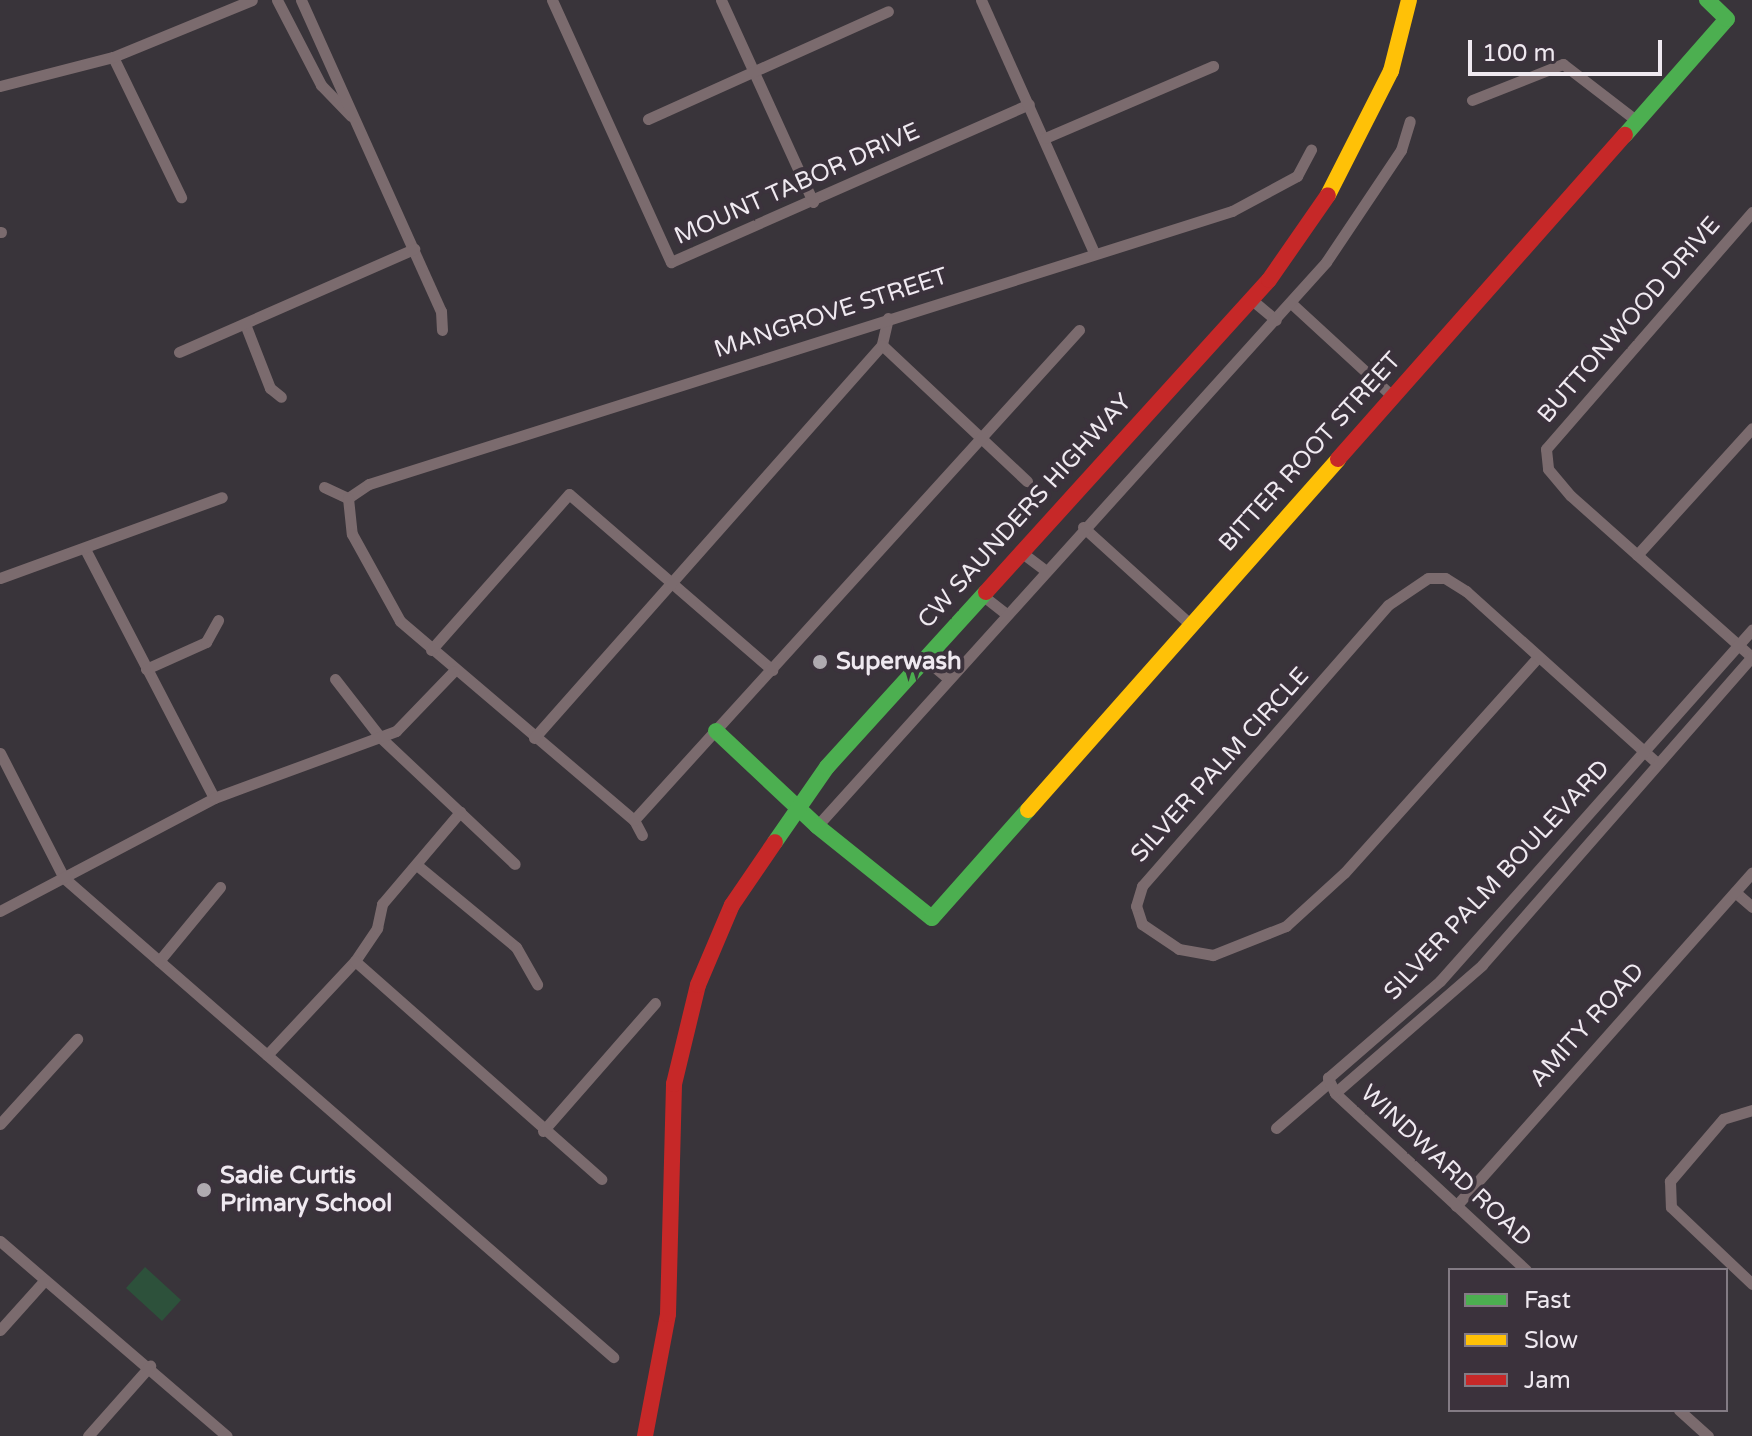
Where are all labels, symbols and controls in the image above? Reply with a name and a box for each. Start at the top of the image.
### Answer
scale bar [1472,24,1666,74]
text: 100 m [1482,39,1556,68]
street label: MOUNT TABOR DRIVE [670,117,924,251]
street label: BUTTONWOOD DRIVE [1532,211,1726,429]
street label: MANGROVE STREET [711,262,951,364]
street label: BITTER ROOT STREET [1213,346,1407,558]
street label: CW SAUNDERS HIGHWAY [912,388,1138,634]
place label: Superwash [836,648,962,676]
marker: Superwash [811,653,829,671]
street label: SILVER PALM CIRCLE [1125,662,1315,868]
street label: SILVER PALM BOULEVARD [1378,754,1616,1006]
street label: AMITY ROAD [1524,957,1650,1093]
street label: WINDWARD ROAD [1354,1079,1538,1253]
place label: Sadie Curtis Primary School [220,1162,392,1218]
marker: Sadie Curtis Primary School [195,1181,213,1199]
legend [1448,1268,1728,1412]
text: Fast [1524,1286,1571,1315]
text: Slow [1524,1326,1578,1355]
text: Jam [1524,1366,1571,1395]

